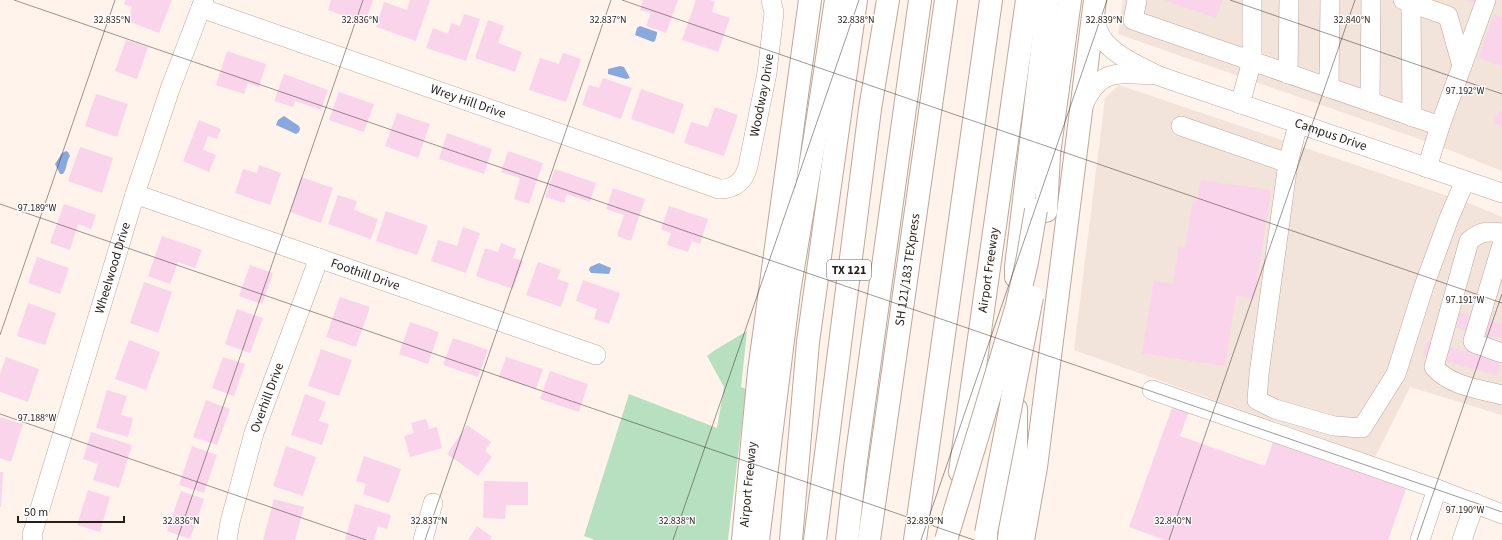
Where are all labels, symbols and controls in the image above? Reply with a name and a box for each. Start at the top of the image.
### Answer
text: 32.835°N [93,13,131,27]
text: 32.836°N [341,13,379,27]
text: 32.837°N [589,13,627,27]
text: 32.838°N [837,13,875,27]
text: 32.839°N [1085,13,1123,27]
text: 32.840°N [1333,13,1371,27]
street label: Woodway Drive [745,53,778,138]
street label: Wrey Hill Drive [428,80,508,123]
text: 97.192°W [1446,84,1484,98]
street label: Campus Drive [1292,114,1369,155]
text: 97.189°W [18,201,56,215]
street label: SH 121/183 TEXpress [891,212,925,327]
street label: Wheelwood Drive [90,220,135,316]
street label: Airport Freeway [974,226,1004,314]
street label: Foothill Drive [328,254,402,295]
road number: TX 121 [827,260,871,280]
text: 97.191°W [1446,293,1484,307]
street label: Overhill Drive [246,360,288,435]
text: 97.188°W [18,411,56,425]
street label: Airport Freeway [735,441,761,528]
scale bar [18,498,124,524]
text: 97.190°W [1446,503,1484,517]
text: 50 m [24,504,48,521]
text: 32.836°N [162,514,200,528]
text: 32.837°N [410,514,448,528]
text: 32.838°N [658,514,696,528]
text: 32.839°N [906,514,944,528]
text: 32.840°N [1154,514,1192,528]

